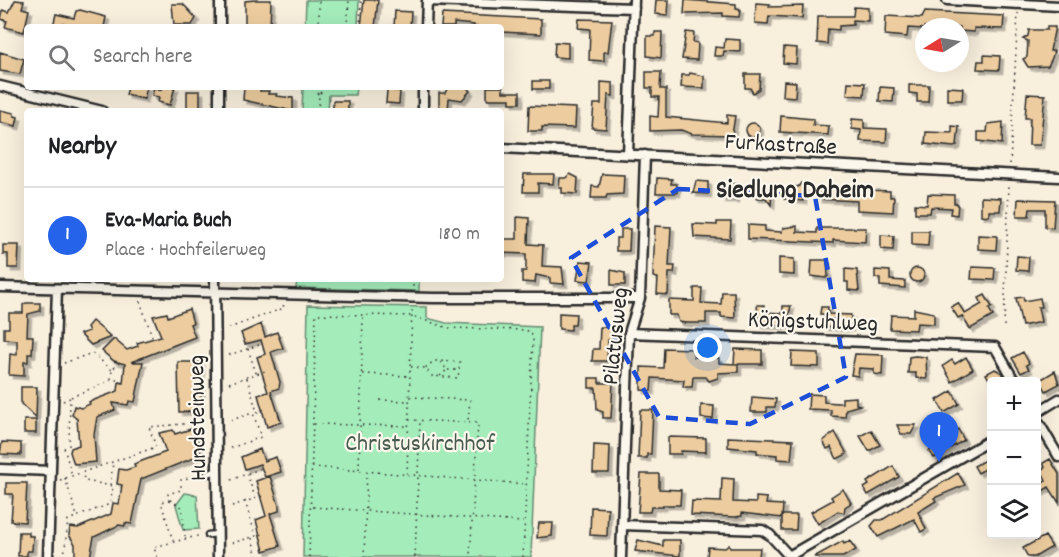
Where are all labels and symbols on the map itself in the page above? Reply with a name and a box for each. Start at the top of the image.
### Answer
north arrow [915,18,969,72]
street label: Furkastraße [724,126,838,166]
district label: Siedlung Daheim [716,173,874,210]
street label: Pilatusweg [595,286,639,387]
street label: Königstuhlweg [747,304,879,342]
your location [693,333,722,362]
street label: Hundsteinweg [181,354,217,481]
pin: 1 [920,412,958,462]
park label: Christuskirchhof [345,428,495,462]

